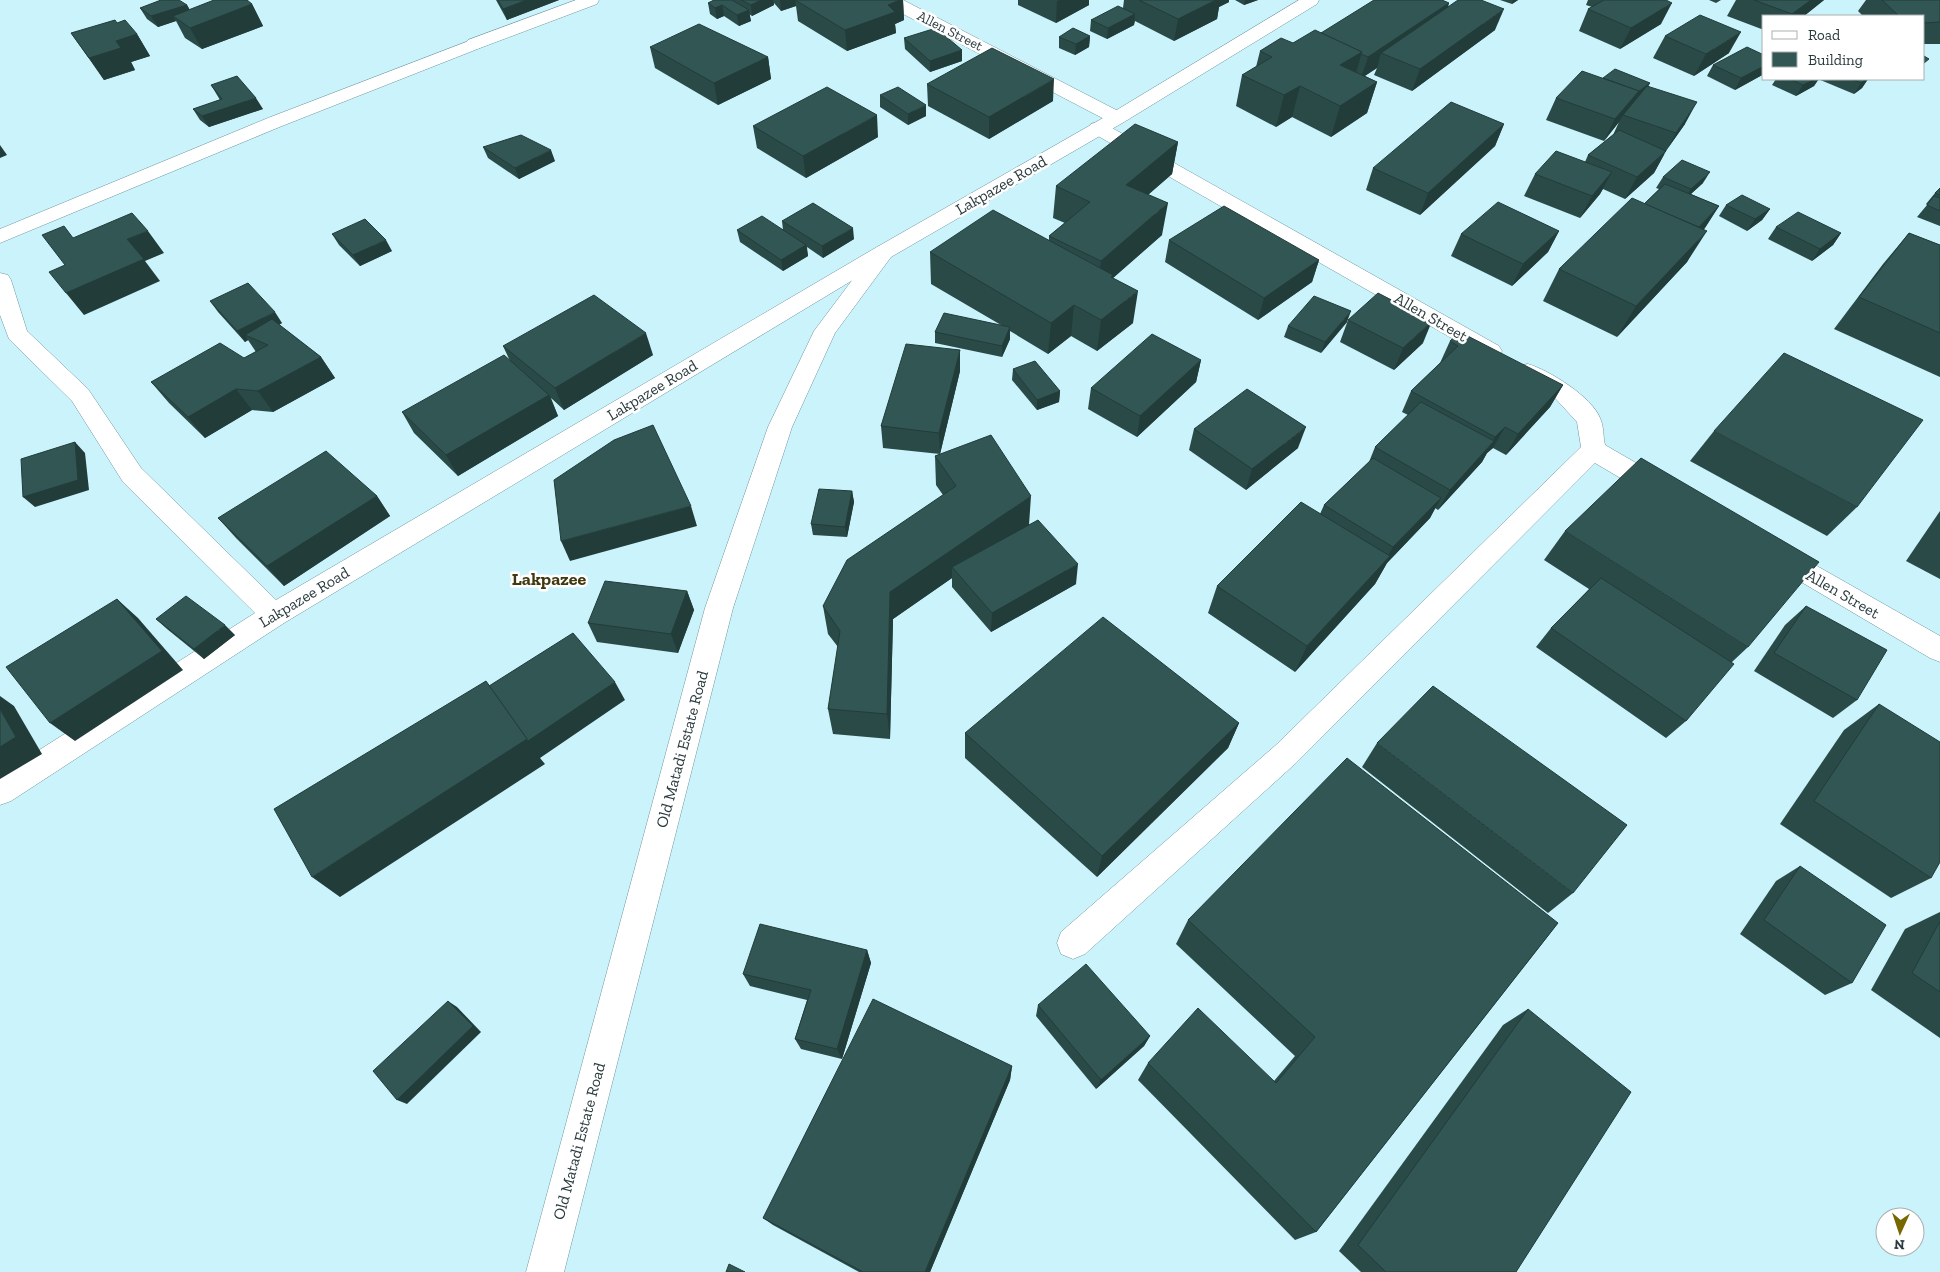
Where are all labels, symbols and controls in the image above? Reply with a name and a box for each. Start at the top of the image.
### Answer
street label: Allen Street [914,7,986,55]
legend [1762,15,1925,80]
text: Road [1808,26,1841,44]
text: Building [1808,51,1863,69]
street label: Lakpazee Road [952,151,1050,219]
street label: Allen Street [1391,288,1471,346]
street label: Lakpazee Road [603,356,701,424]
street label: Lakpazee Road [255,563,353,631]
street label: Allen Street [1803,565,1883,623]
district label: Lakpazee [512,568,587,590]
street label: Old Matadi Estate Road [652,668,712,830]
street label: Old Matadi Estate Road [549,1060,609,1222]
north arrow [1875,1207,1925,1257]
text: N [1893,1236,1905,1253]

